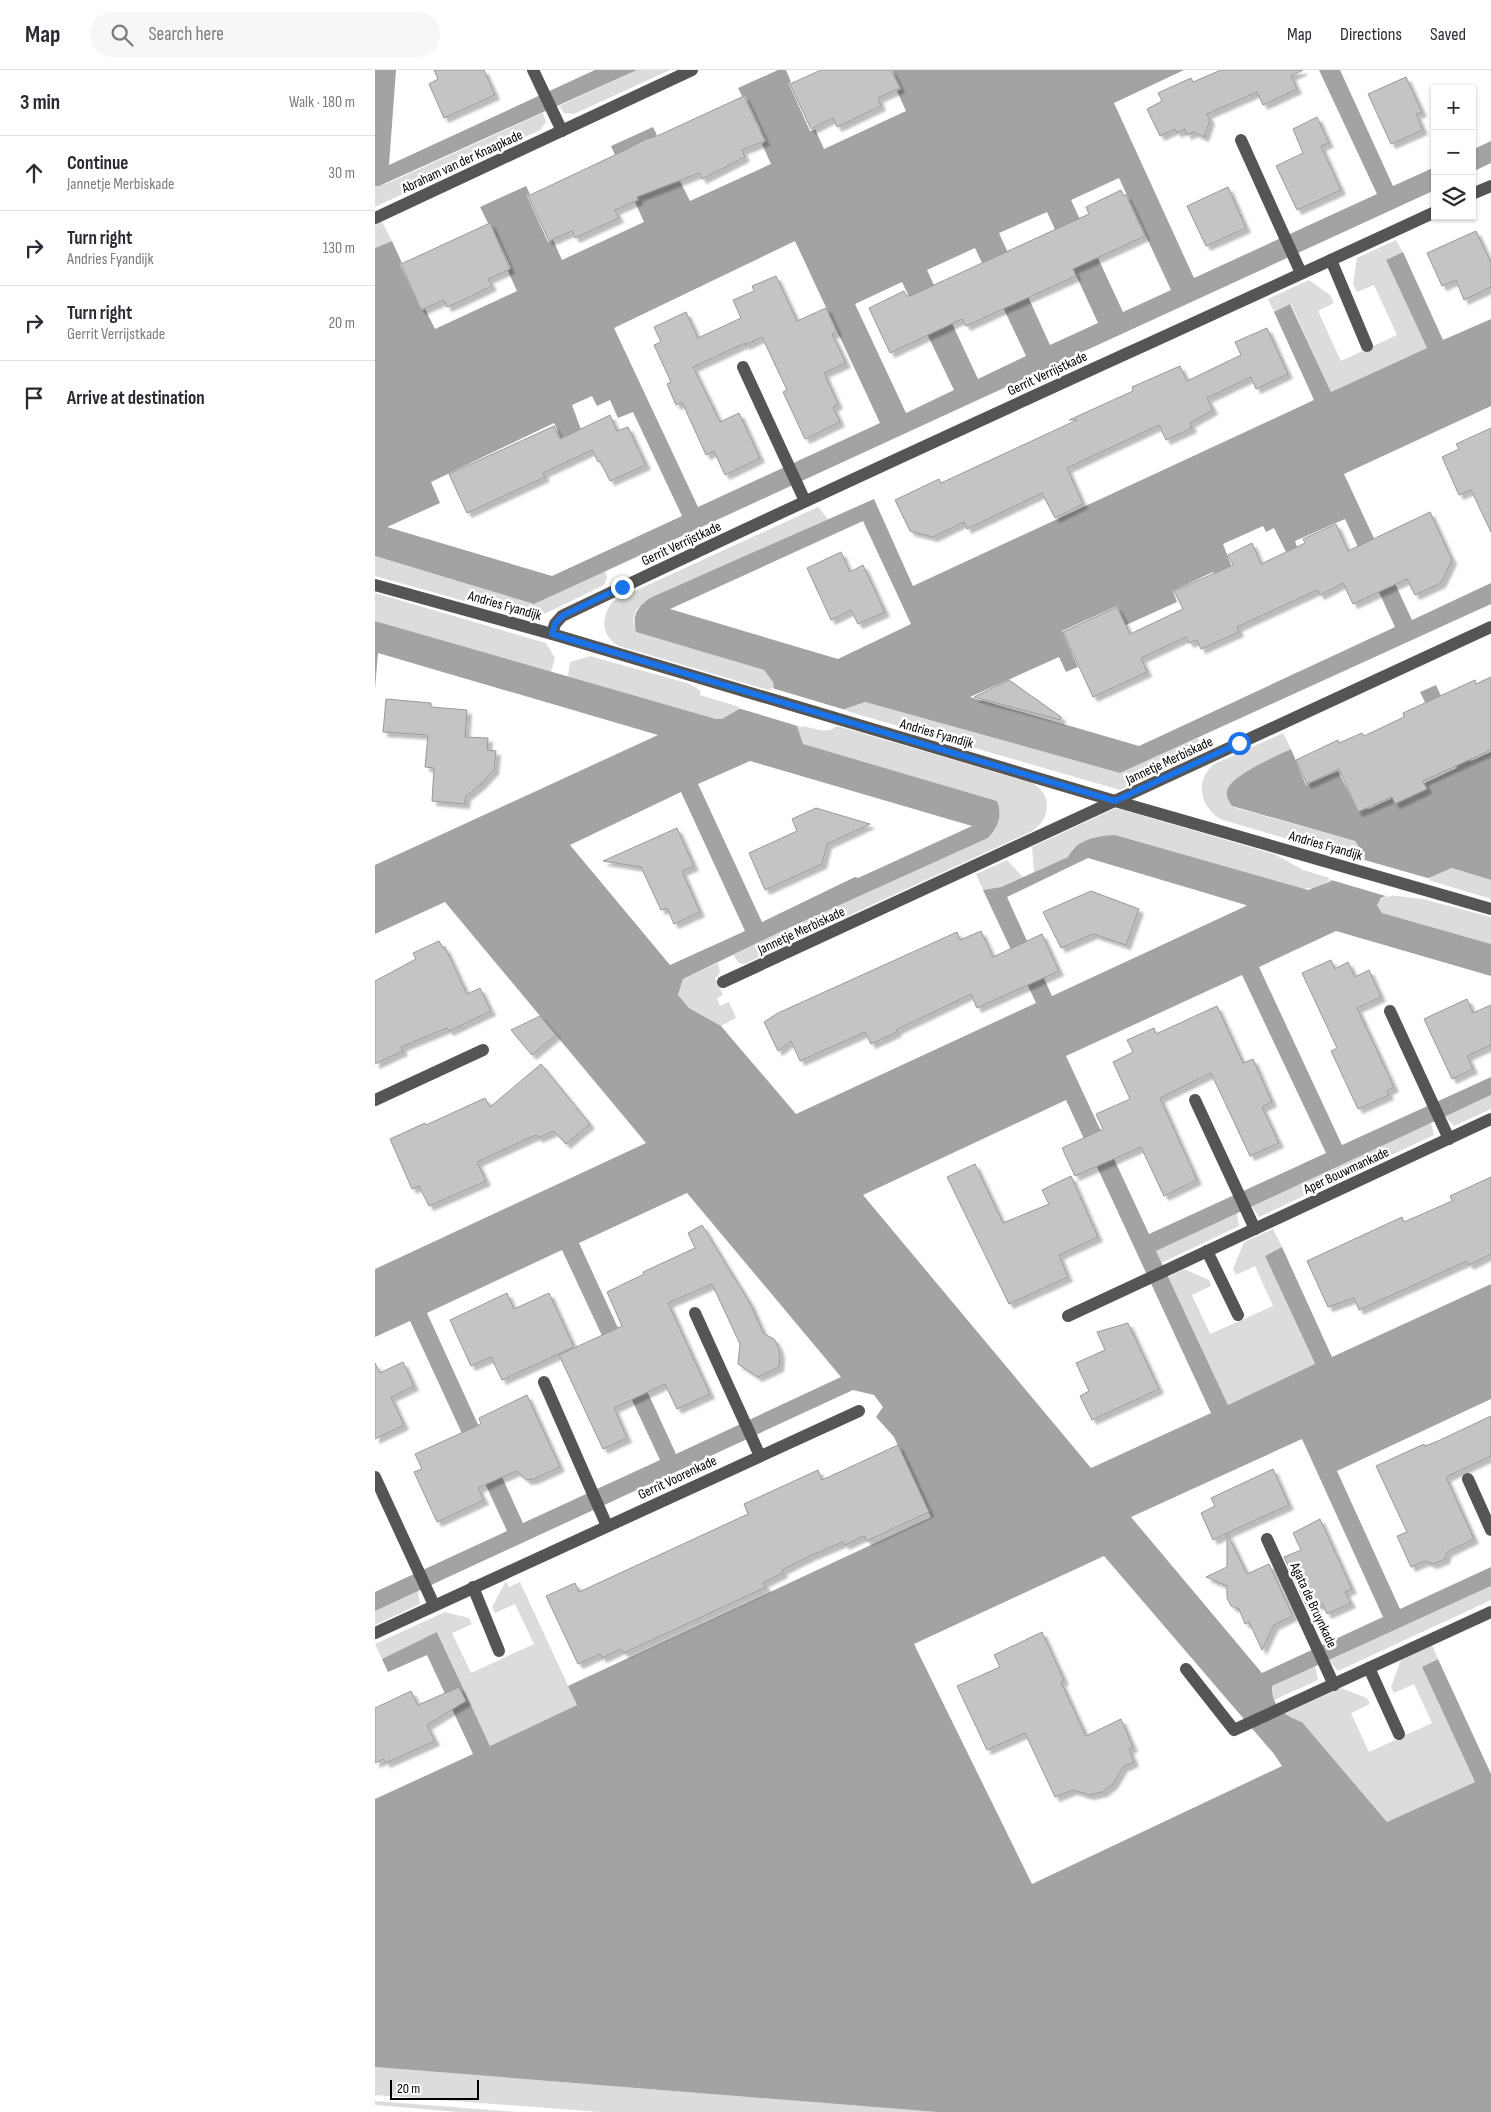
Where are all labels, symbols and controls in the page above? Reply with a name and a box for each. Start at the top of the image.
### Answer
search box [90,12,440,57]
text: Map [25,20,60,49]
icon: search [108,21,136,49]
text: Search here [148,23,224,46]
text: Map [1287,24,1312,45]
text: Directions [1340,24,1402,45]
text: Saved [1430,24,1466,45]
map controls [1431,85,1476,220]
button: + [1431,85,1476,130]
text: 3 min [20,90,60,115]
text: Walk · 180 m [289,93,355,112]
street label: Abraham van der Knaapkade [398,126,525,197]
button: − [1431,130,1476,175]
text: Continue [67,152,128,175]
icon: ahead [20,159,48,187]
text: 30 m [328,164,355,183]
text: Jannetje Merbiskade [67,175,175,194]
button: layers [1431,175,1476,220]
text: Turn right [67,227,132,250]
icon: right [20,234,48,262]
text: 130 m [323,239,355,258]
text: Andries Fyandijk [67,250,154,269]
text: Turn right [67,302,132,325]
icon: right [20,309,48,337]
text: 20 m [328,314,355,333]
text: Gerrit Verrijstkade [67,325,165,344]
street label: Gerrit Verrijstkade [1005,348,1090,399]
icon: arrive [20,384,48,412]
text: Arrive at destination [67,387,205,410]
street label: Gerrit Verrijstkade [639,518,724,569]
route end [611,576,634,599]
street label: Andries Fyandijk [465,587,544,624]
street label: Andries Fyandijk [897,715,976,752]
route start [1228,732,1251,755]
street label: Jannetje Merbiskade [1122,733,1215,788]
street label: Andries Fyandijk [1286,827,1365,864]
street label: Jannetje Merbiskade [754,903,847,958]
street label: Aper Bouwmankade [1300,1143,1392,1198]
street label: Gerrit Voorenkade [635,1452,719,1503]
street label: Agata de Bruynkade [1286,1559,1341,1651]
scale bar [390,2077,479,2100]
text: 20 m [397,2080,420,2097]

